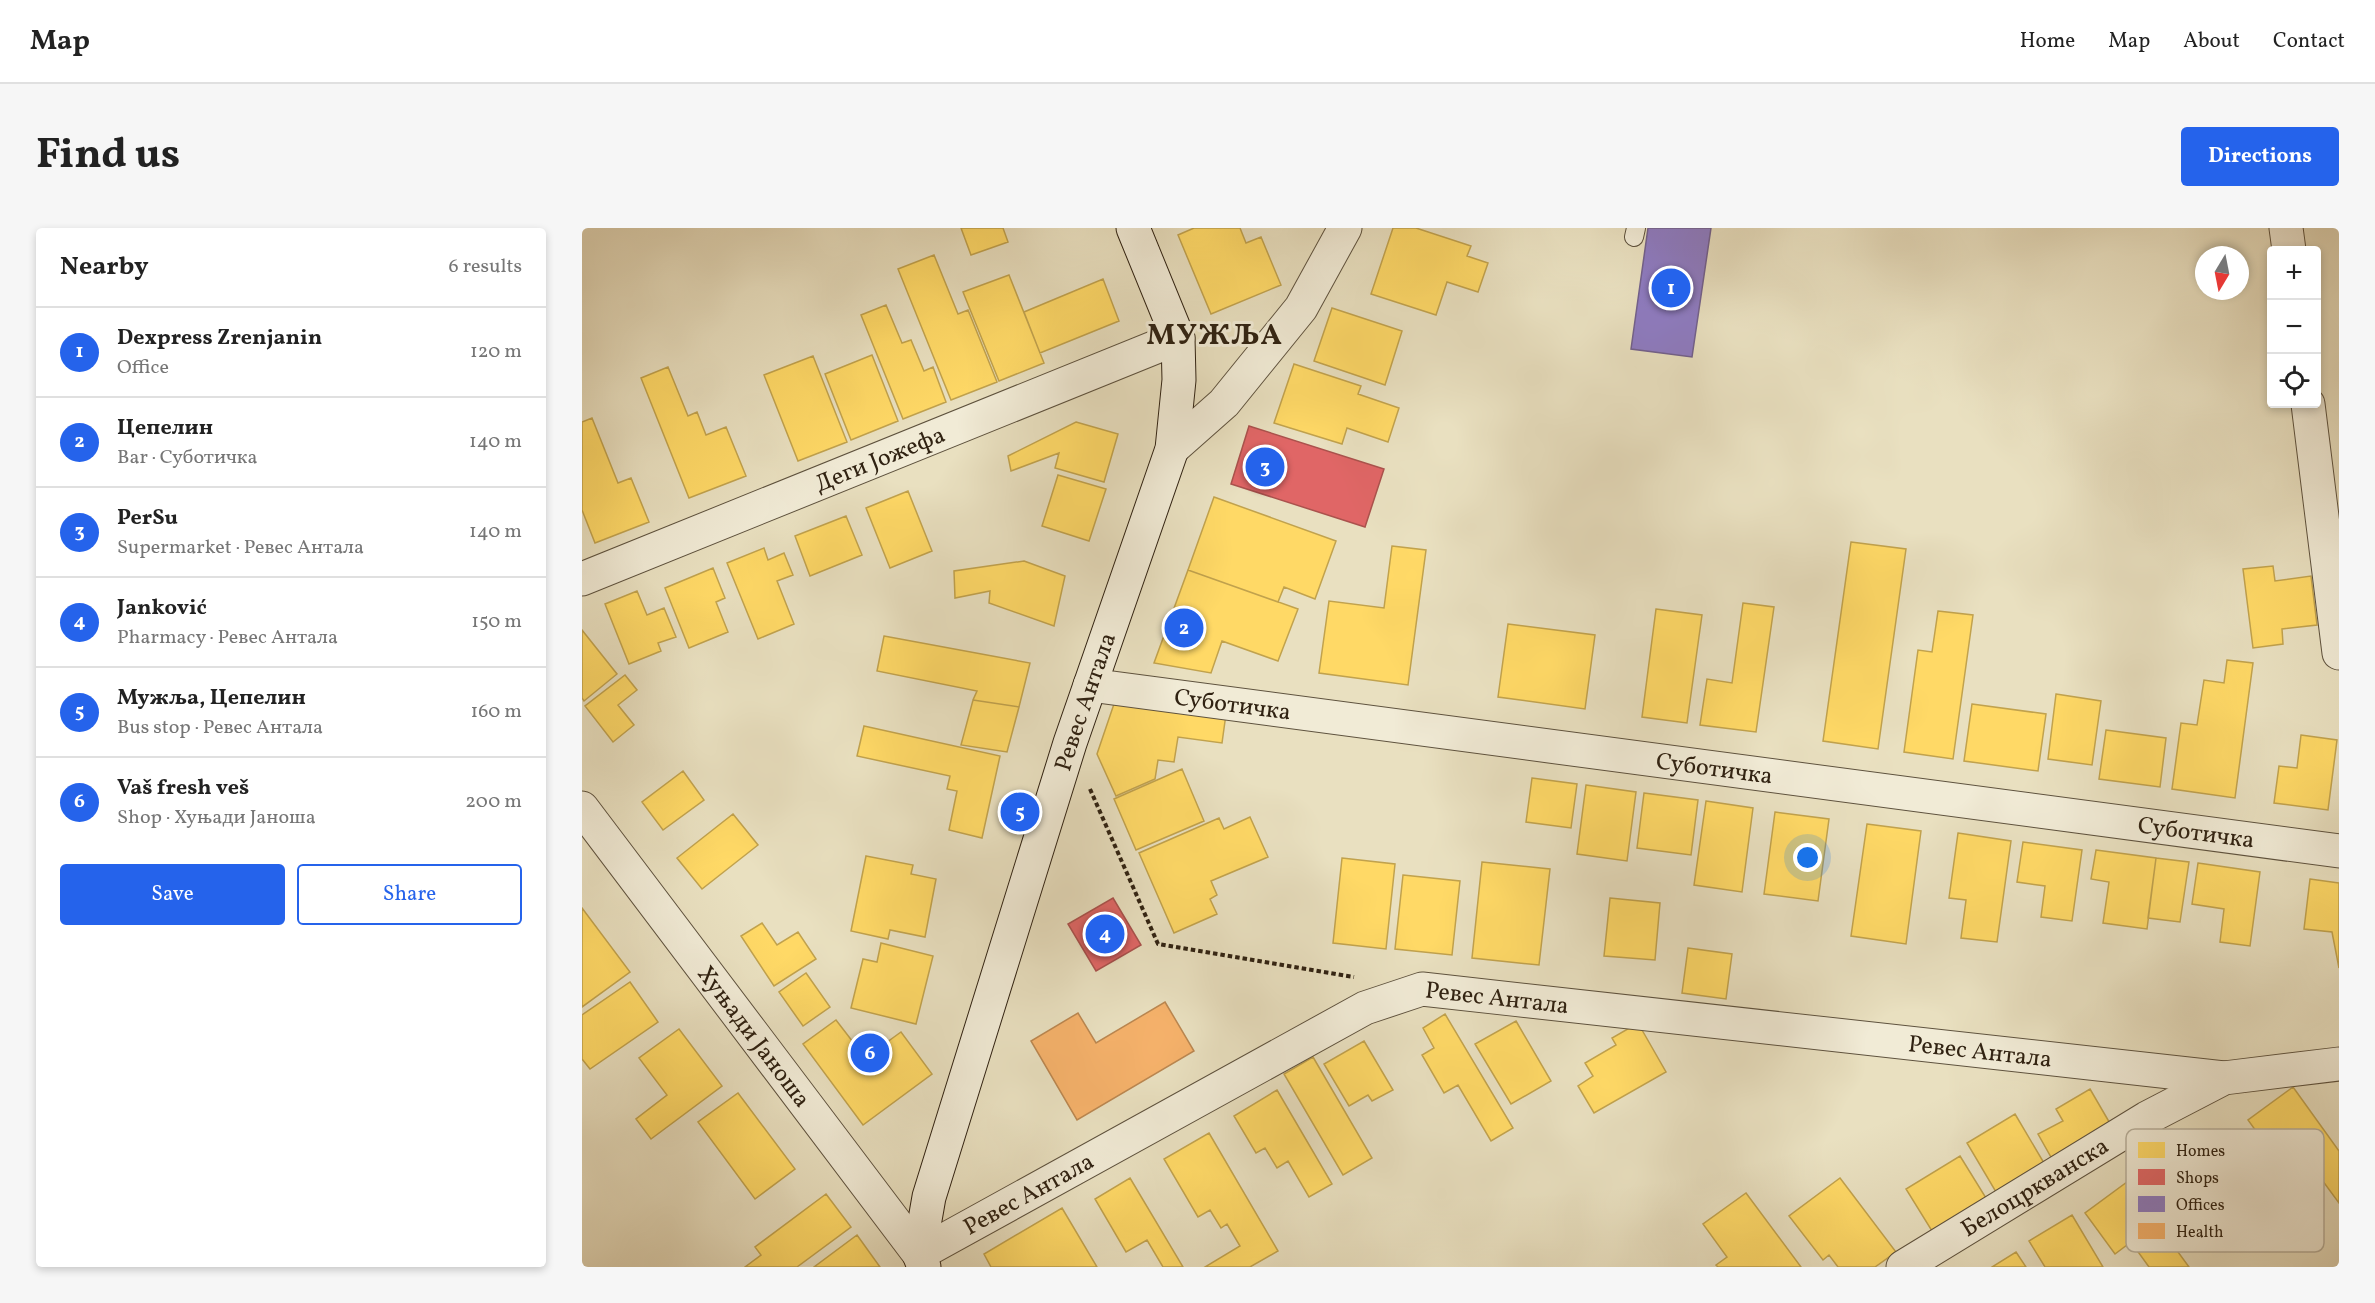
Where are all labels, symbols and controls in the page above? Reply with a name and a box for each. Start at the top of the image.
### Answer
text: Map [30,22,90,61]
text: Home [2020,27,2075,56]
text: Map [2108,27,2150,56]
text: About [2183,27,2240,56]
text: Contact [2273,27,2345,56]
text: Find us [36,127,180,186]
button: Directions [2181,127,2339,186]
north arrow [2195,246,2249,300]
map controls [2267,246,2321,408]
button: + [2267,246,2321,300]
text: Nearby [60,249,149,285]
text: 6 results [449,253,522,281]
pin: 1 [1652,266,1690,310]
button: − [2267,300,2321,354]
district label: МУЖЉА [1147,315,1283,357]
text: Dexpress Zrenjanin [117,323,322,354]
text: 1 [75,338,84,366]
text: 120 m [470,338,522,366]
text: Office [117,354,169,382]
button: locate [2267,354,2321,408]
text: Цепелин [117,413,213,444]
street label: Деги Јожефа [810,419,951,502]
text: 2 [74,428,85,456]
text: 140 m [469,428,522,456]
text: Bar · Суботичка [117,444,257,472]
pin: 3 [1246,444,1284,490]
text: PerSu [117,503,178,534]
text: 3 [74,518,85,546]
text: 140 m [469,518,522,546]
text: Supermarket · Ревес Антала [117,534,364,562]
text: Janković [117,593,207,624]
pin: 2 [1164,606,1204,650]
text: 4 [73,608,86,636]
text: 150 m [471,608,522,636]
text: Pharmacy · Ревес Антала [117,624,338,652]
street label: Ревес Антала [1047,628,1126,776]
street label: Суботичка [1172,681,1293,731]
text: Мужља, Цепелин [117,683,306,714]
text: 5 [75,698,84,726]
text: 160 m [470,698,522,726]
text: Bus stop · Ревес Антала [117,714,323,742]
street label: Суботичка [1654,745,1775,795]
text: Vaš fresh veš [117,773,249,804]
text: 6 [74,788,85,816]
text: 200 m [465,788,522,816]
pin: 5 [1000,790,1040,834]
text: Shop · Хуњади Јаноша [117,804,316,832]
street label: Суботичка [2136,809,2256,859]
your location [1793,843,1822,872]
button: Save [60,864,285,925]
button: Share [297,864,522,925]
pin: 4 [1086,912,1124,956]
street label: Хуњади Јаноша [688,959,818,1115]
street label: Ревес Антала [1423,974,1571,1024]
street label: Ревес Антала [1906,1028,2054,1078]
pin: 6 [850,1030,890,1076]
legend [2126,1129,2324,1252]
street label: Белоцркванска [1955,1130,2116,1247]
text: Homes [2176,1141,2225,1163]
street label: Ревес Антала [958,1146,1101,1245]
text: Shops [2176,1168,2219,1190]
text: Offices [2176,1195,2225,1217]
text: Health [2176,1222,2224,1244]

